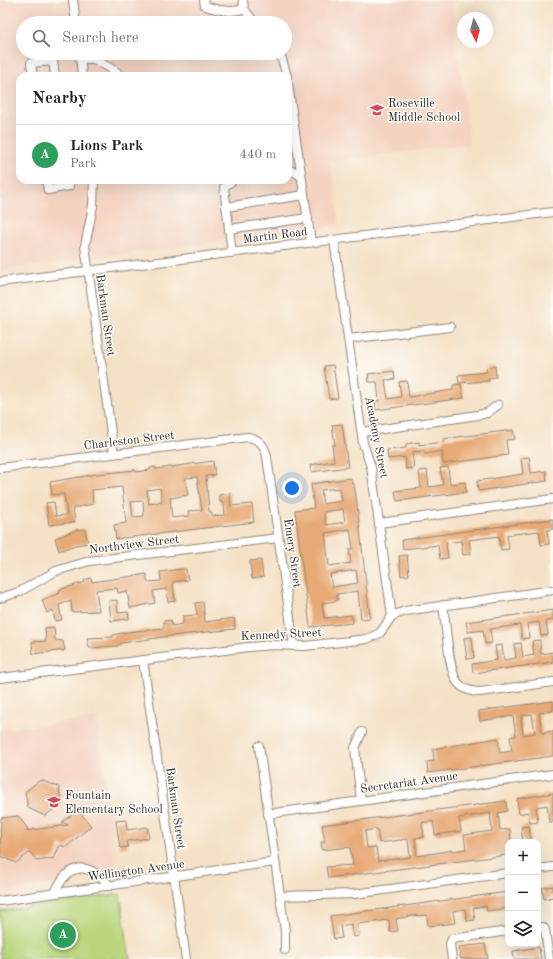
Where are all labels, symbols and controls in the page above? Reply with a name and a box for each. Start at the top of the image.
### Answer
north arrow [457,12,493,48]
search box [16,16,292,60]
icon: search [30,27,52,49]
text: Search here [62,31,139,46]
text: Nearby [32,90,87,107]
place label: Roseville Middle School [388,98,460,124]
school or university icon: Roseville Middle School [369,102,385,118]
text: Lions Park [70,139,143,154]
text: A [40,148,50,161]
text: 440 m [239,148,276,161]
text: Park [70,157,97,170]
street label: Martin Road [242,226,308,246]
street label: Barkman Street [93,273,117,357]
street label: Academy Street [362,395,390,479]
street label: Charleston Street [83,429,175,453]
your location [282,478,302,498]
street label: Emery Street [281,518,303,589]
street label: Northview Street [89,534,180,556]
street label: Kennedy Street [240,627,322,643]
street label: Barkman Street [163,766,187,850]
street label: Secretariat Avenue [360,770,459,796]
place label: Fountain Elementary School [65,790,163,816]
school or university icon: Fountain Elementary School [46,794,62,810]
map controls [505,839,541,947]
button: + [505,839,541,875]
street label: Wellington Avenue [87,858,186,884]
button: − [505,875,541,911]
button: layers [505,911,541,947]
pin: A [50,920,76,950]

